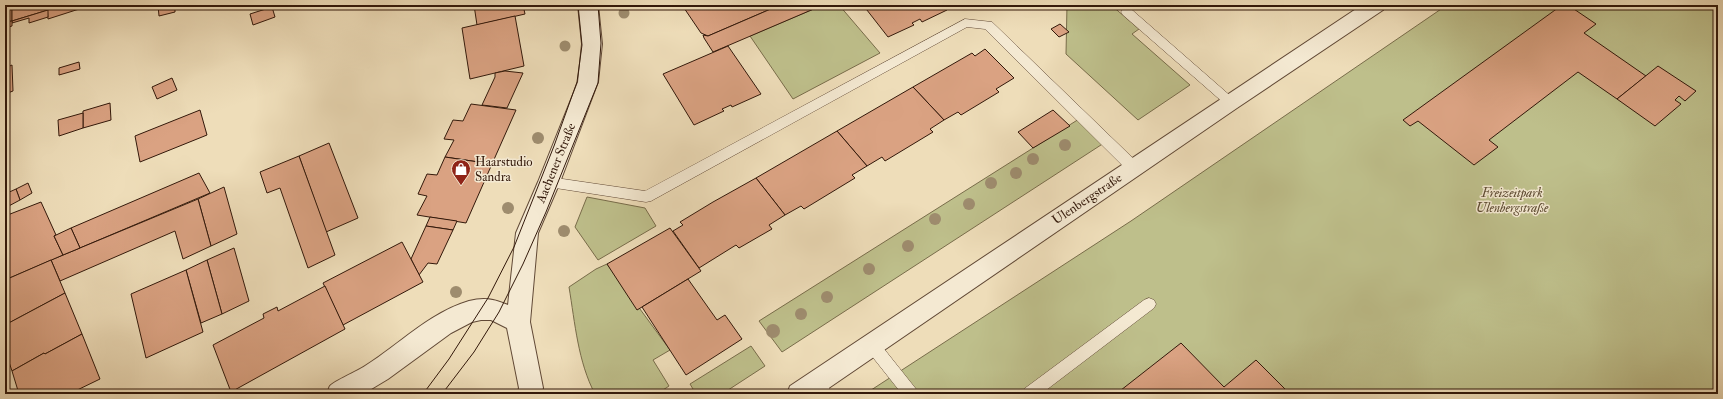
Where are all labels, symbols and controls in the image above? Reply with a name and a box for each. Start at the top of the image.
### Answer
street label: Aachener Straße [532,120,580,206]
place label: Haarstudio Sandra [475,154,533,185]
shop icon: Haarstudio Sandra [450,158,472,186]
street label: Ulenbergstraße [1049,170,1125,228]
park label: Freizeitpark Ulenbergstraße [1476,185,1549,216]

